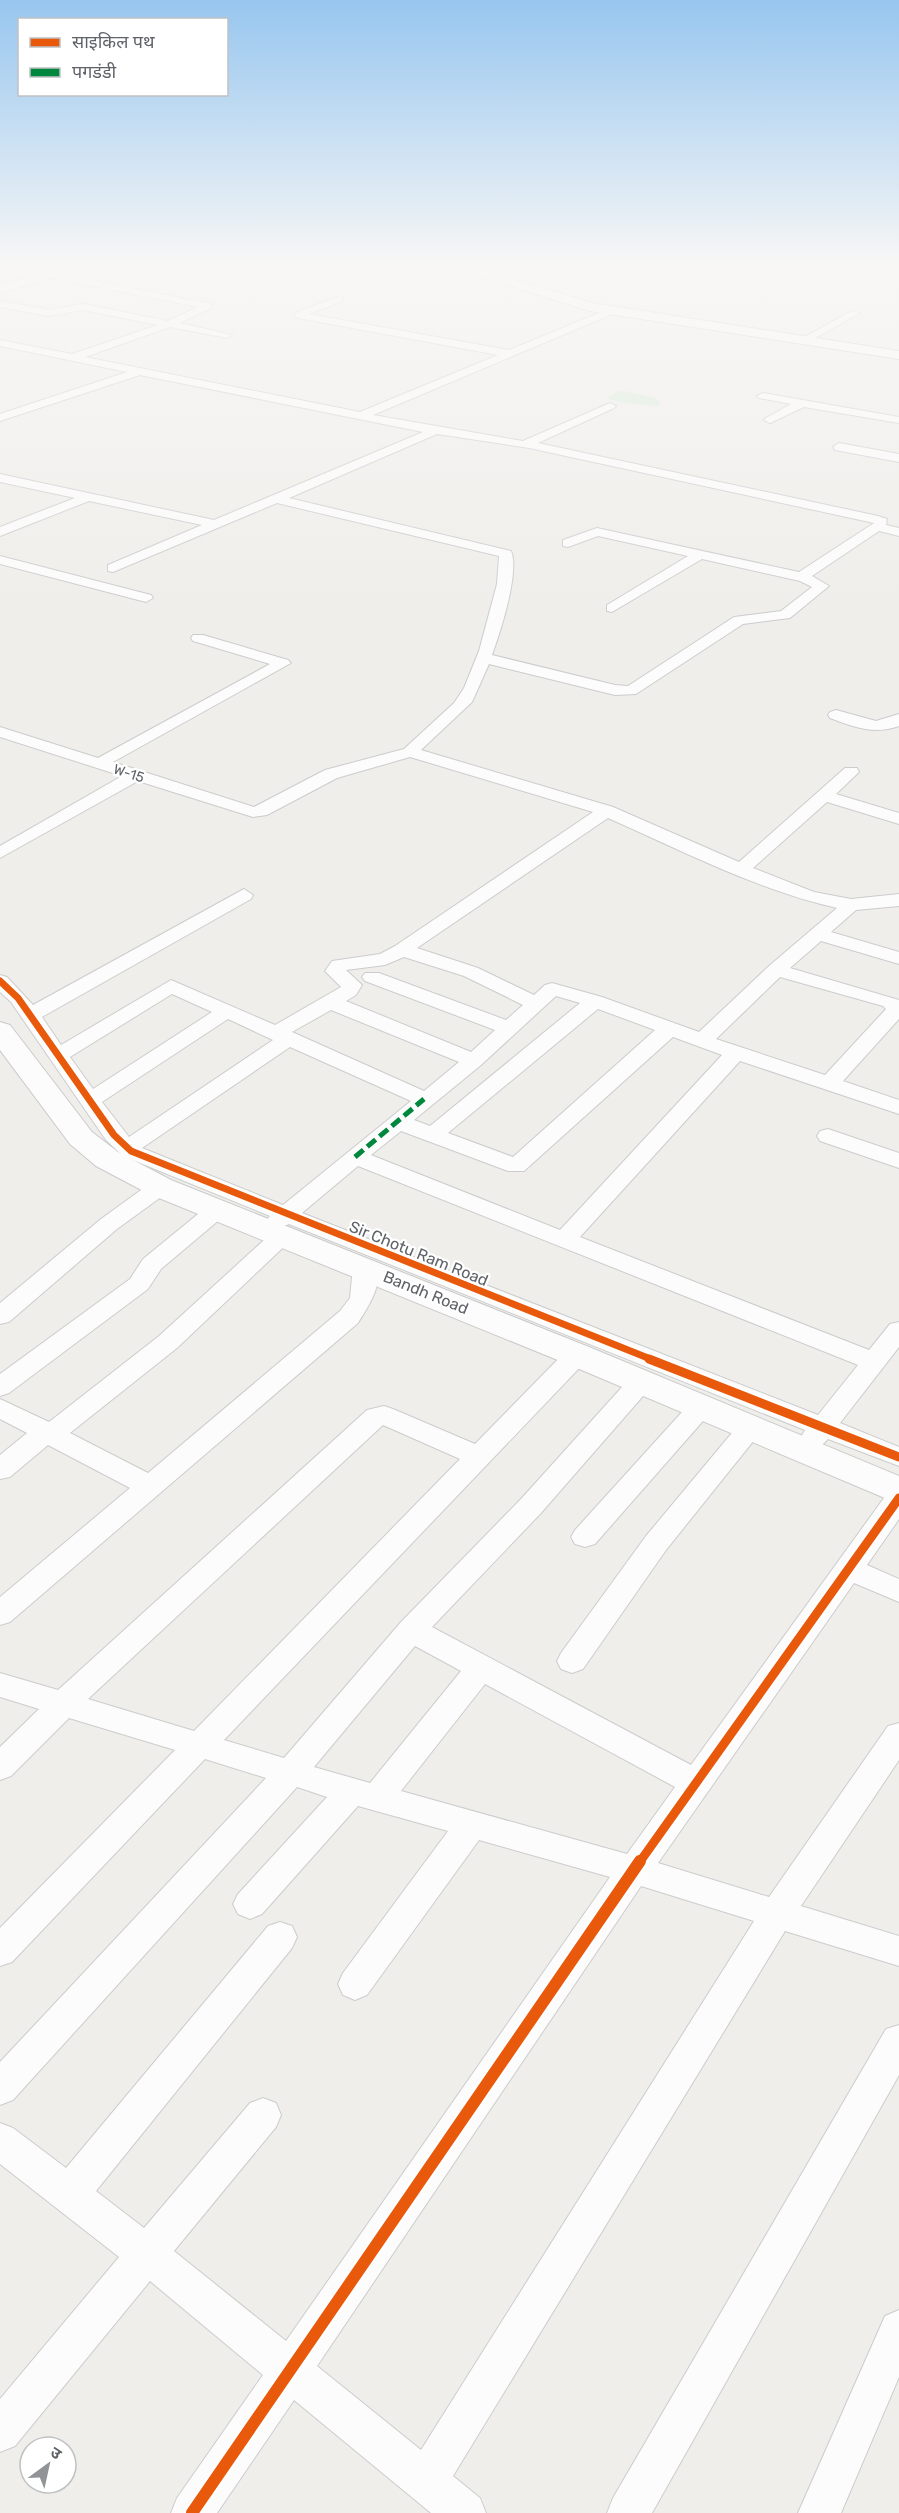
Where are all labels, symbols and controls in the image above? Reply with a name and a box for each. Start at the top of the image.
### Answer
legend [18,18,228,96]
text: साइकिल पथ [72,31,155,53]
text: पगडंडी [72,61,117,83]
street label: W-15 [111,761,146,786]
street label: Sir Chotu Ram Road [347,1217,491,1290]
street label: Bandh Road [380,1267,471,1318]
north arrow [18,2435,78,2495]
text: उ [47,2442,66,2464]

